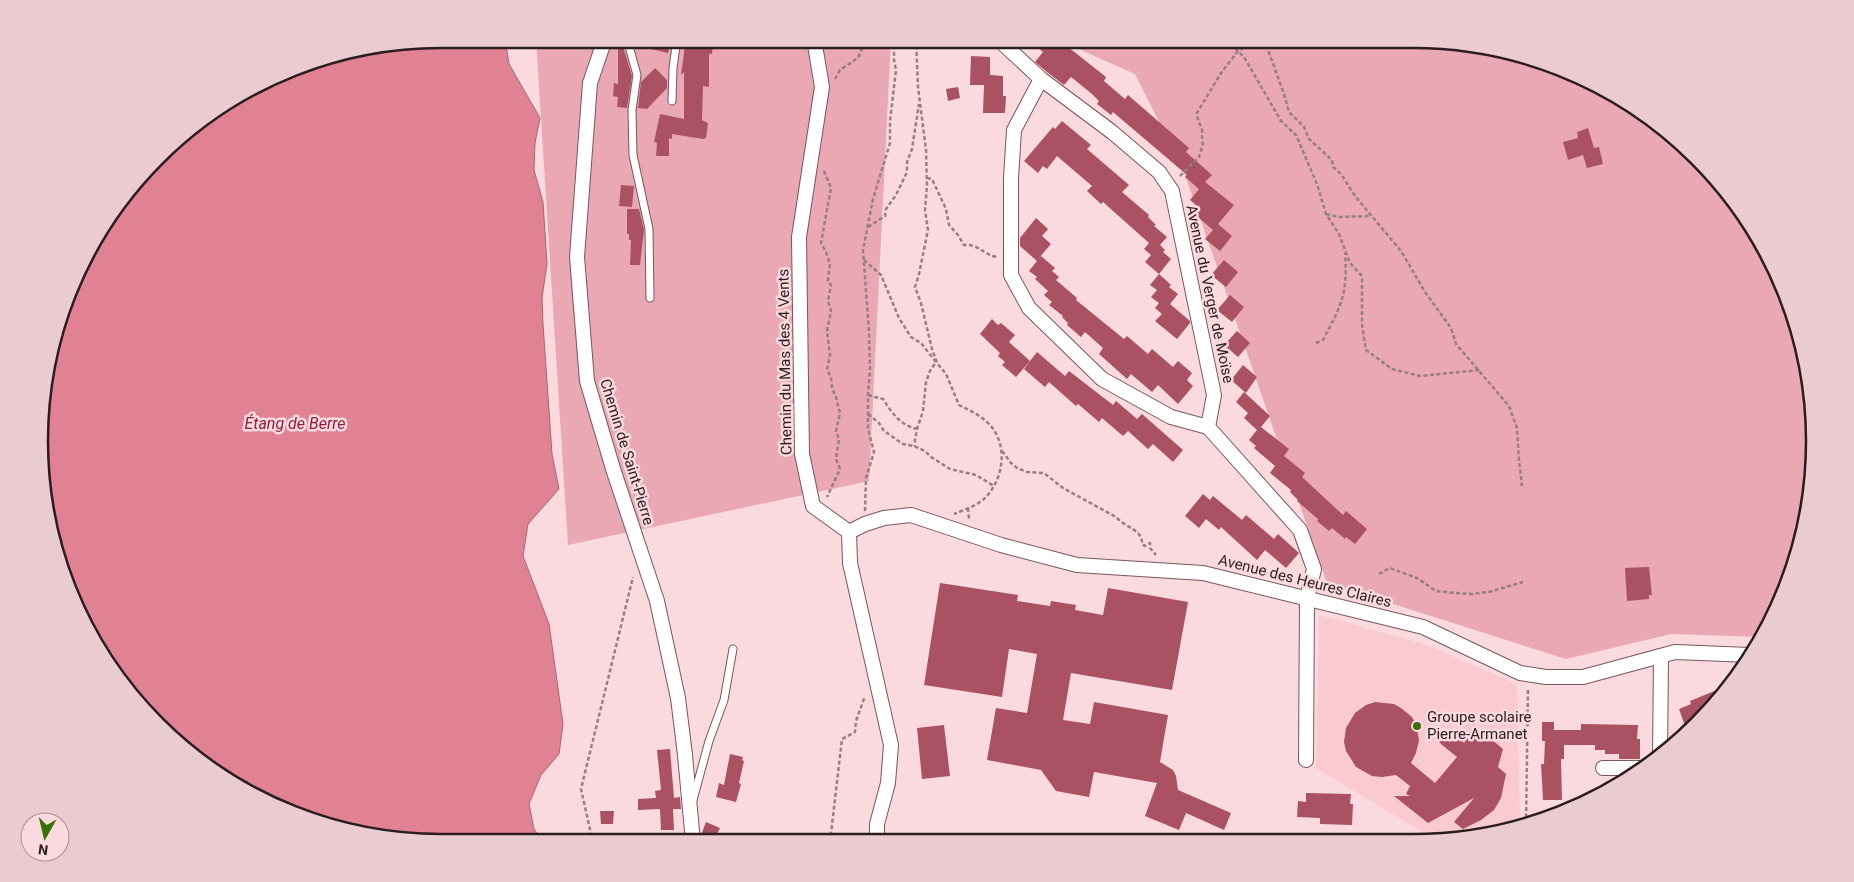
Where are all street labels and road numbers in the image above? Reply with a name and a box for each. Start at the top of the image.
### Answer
street label: Avenue du Verger de Moïse [1182,203,1238,385]
street label: Chemin du Mas des 4 Vents [774,269,796,455]
street label: Chemin de Saint-Pierre [596,377,658,527]
street label: Avenue des Heures Claires [1217,551,1393,611]

